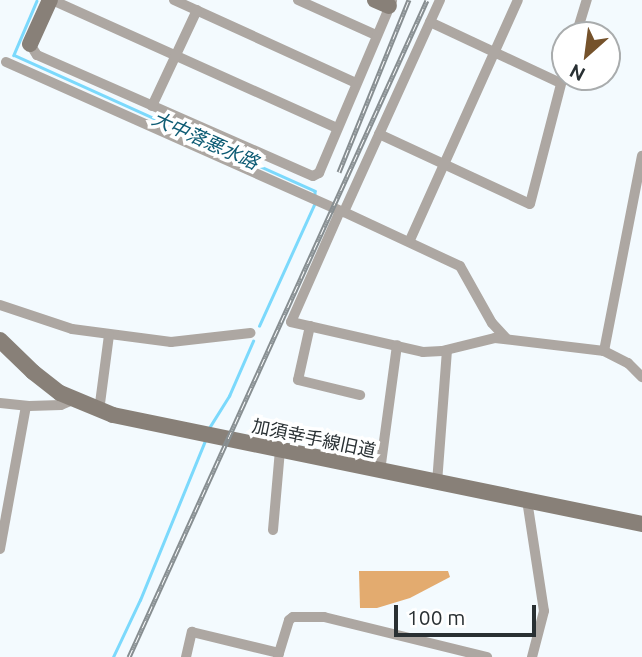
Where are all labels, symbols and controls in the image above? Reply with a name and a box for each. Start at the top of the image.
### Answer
north arrow [551,21,621,91]
text: N [566,60,589,86]
water label: 大中落悪水路 [148,107,262,175]
street label: 加須幸手線旧道 [250,414,378,462]
scale bar [397,590,539,634]
text: 100 m [407,605,465,629]

